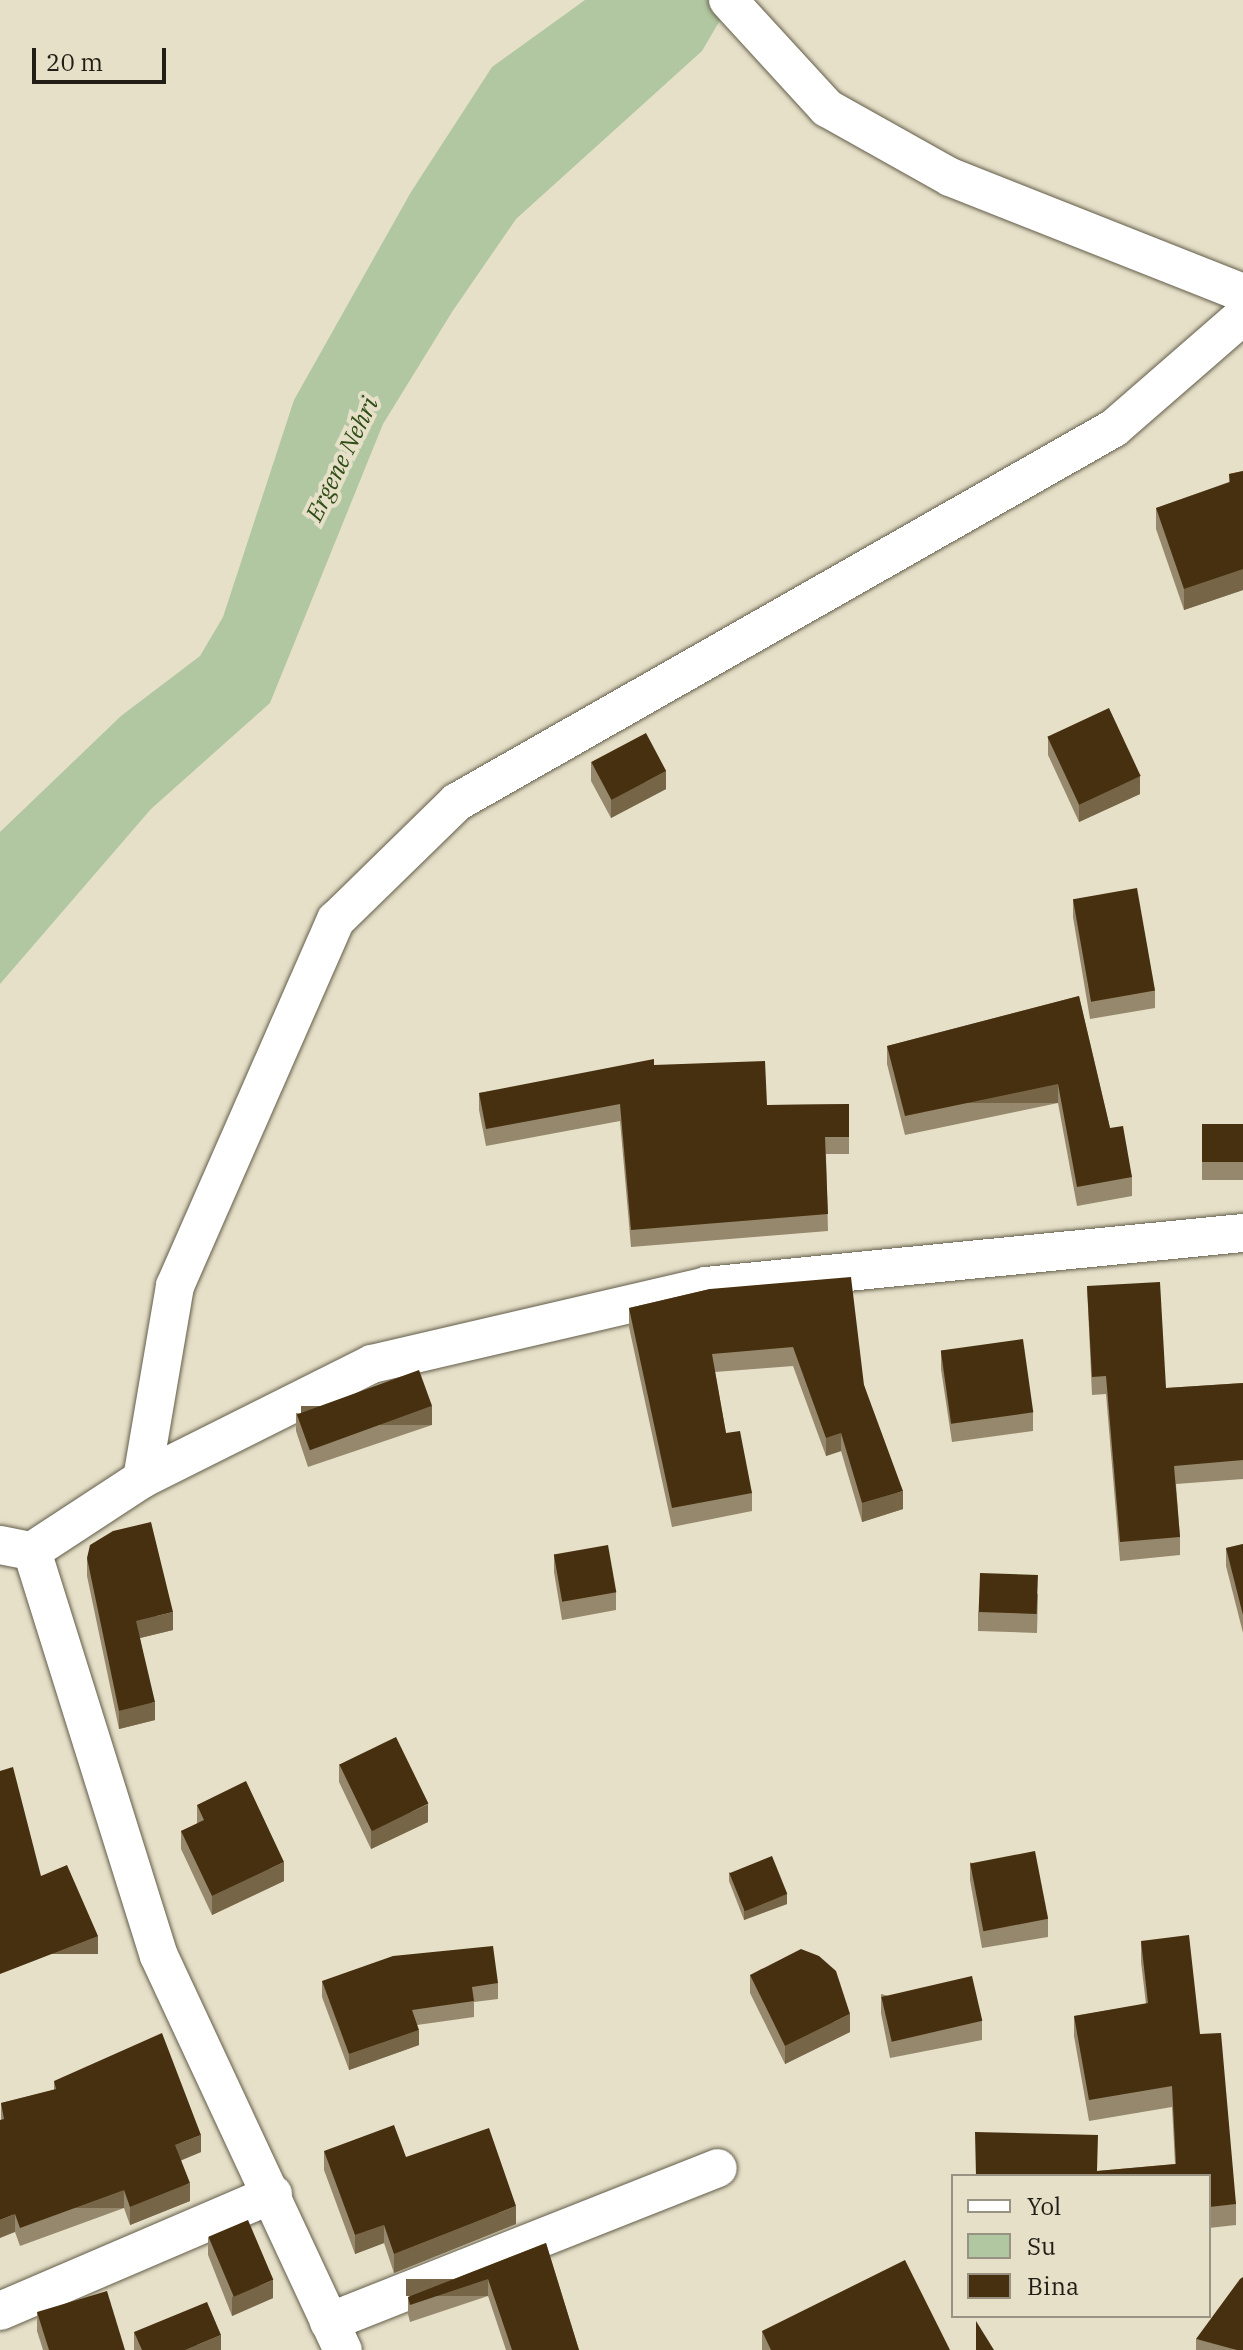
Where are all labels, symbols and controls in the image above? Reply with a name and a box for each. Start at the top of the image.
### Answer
scale bar [36,32,170,82]
text: 20 m [46,46,103,78]
water label: Ergene Nehri [300,392,384,526]
legend [951,2174,1211,2318]
text: Yol [1027,2190,1061,2222]
text: Su [1027,2230,1056,2262]
text: Bina [1027,2270,1079,2302]

